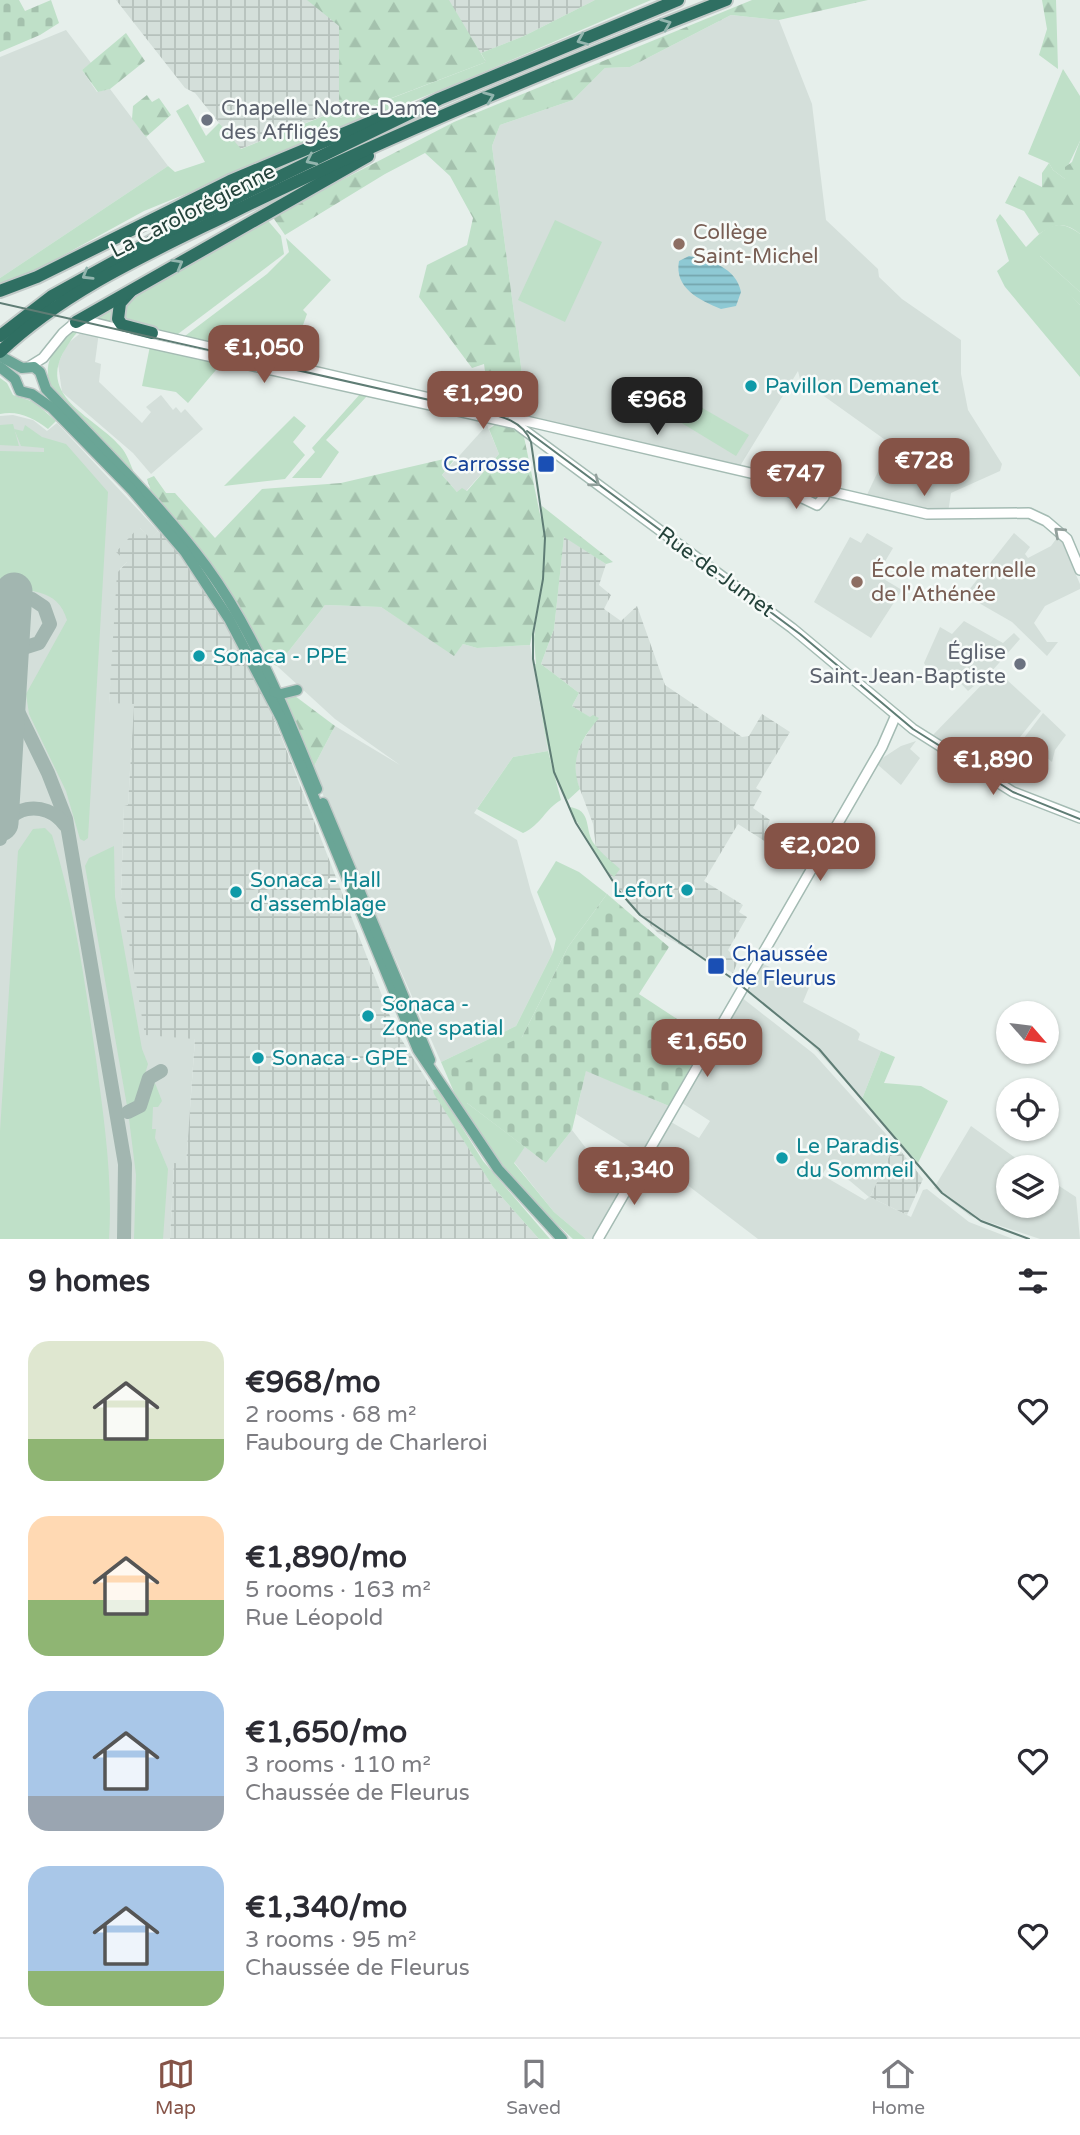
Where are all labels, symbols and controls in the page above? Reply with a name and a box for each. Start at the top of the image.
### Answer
one-way arrow [659,19,671,33]
one-way arrow [577,31,589,45]
one-way arrow [482,92,494,106]
place label: Chapelle Notre-Dame des Affligés [221,96,437,145]
marker: Chapelle Notre-Dame des Affligés [199,112,215,128]
one-way arrow [306,151,318,165]
street label: La Carolorégienne [106,159,280,263]
place label: Collège Saint-Michel [693,220,819,269]
marker: Collège Saint-Michel [671,236,687,252]
one-way arrow [170,259,183,272]
one-way arrow [82,267,95,280]
pin: €1,050 [207,326,321,385]
text: €1,050 [224,334,304,362]
pin: €1,290 [426,372,540,431]
place label: Pavillon Demanet [765,374,939,399]
pin: €968 [616,378,698,437]
marker: Pavillon Demanet [743,378,759,394]
text: €1,290 [443,380,523,408]
text: €968 [627,386,687,414]
pin: €728 [883,438,965,498]
text: €728 [894,447,954,475]
place label: Carrosse [443,452,530,477]
pin: €747 [755,452,837,511]
marker: Carrosse [536,454,556,474]
text: €747 [766,460,826,488]
one-way arrow [587,474,600,487]
street label: Rue de Jumet [653,521,779,623]
one-way arrow [1054,528,1067,540]
place label: École maternelle de l'Athénée [871,558,1036,607]
marker: École maternelle de l'Athénée [849,574,865,590]
place label: Église Saint-Jean-Baptiste [810,640,1006,689]
place label: Sonaca - PPE [213,644,347,669]
marker: Sonaca - PPE [191,648,207,664]
marker: Église Saint-Jean-Baptiste [1012,656,1028,672]
pin: €1,890 [936,738,1050,797]
text: €1,890 [953,746,1033,774]
pin: €2,020 [763,824,877,883]
text: €2,020 [780,832,860,860]
place label: Sonaca - Hall d'assemblage [250,868,387,917]
place label: Lefort [613,878,673,903]
marker: Lefort [679,882,695,898]
marker: Sonaca - Hall d'assemblage [228,884,244,900]
place label: Chaussée de Fleurus [732,942,836,991]
marker: Chaussée de Fleurus [706,956,726,976]
place label: Sonaca - Zone spatial [382,992,503,1041]
north arrow [996,1001,1059,1064]
map controls [996,1001,1059,1218]
marker: Sonaca - Zone spatial [360,1008,376,1024]
pin: €1,650 [650,1020,764,1079]
text: €1,650 [667,1028,747,1056]
place label: Sonaca - GPE [272,1046,408,1071]
marker: Sonaca - GPE [250,1050,266,1066]
button: locate [996,1078,1059,1141]
place label: Le Paradis du Sommeil [796,1134,914,1183]
pin: €1,340 [577,1148,691,1207]
marker: Le Paradis du Sommeil [774,1150,790,1166]
button: layers [996,1155,1059,1218]
text: €1,340 [594,1156,674,1184]
icon: filters [1014,1262,1052,1300]
text: 9 homes [28,1263,150,1300]
text: €968/mo [245,1364,381,1401]
icon: home [84,1369,168,1453]
icon: heart [1014,1392,1052,1430]
text: 2 rooms · 68 m² [245,1401,416,1429]
text: Faubourg de Charleroi [245,1429,488,1457]
text: €1,890/mo [245,1539,407,1576]
icon: home [84,1544,168,1628]
icon: heart [1014,1567,1052,1605]
text: 5 rooms · 163 m² [245,1576,431,1604]
text: Rue Léopold [245,1604,383,1632]
text: €1,650/mo [245,1714,407,1751]
icon: home [84,1719,168,1803]
icon: heart [1014,1742,1052,1780]
text: 3 rooms · 110 m² [245,1751,431,1779]
text: Chaussée de Fleurus [245,1779,470,1807]
text: €1,340/mo [245,1889,407,1926]
icon: home [84,1894,168,1978]
icon: heart [1014,1917,1052,1955]
text: 3 rooms · 95 m² [245,1926,416,1954]
text: Chaussée de Fleurus [245,1954,470,1982]
tab: Map [155,2055,196,2119]
tab: Saved [506,2055,561,2119]
tab: Home [871,2055,925,2119]

